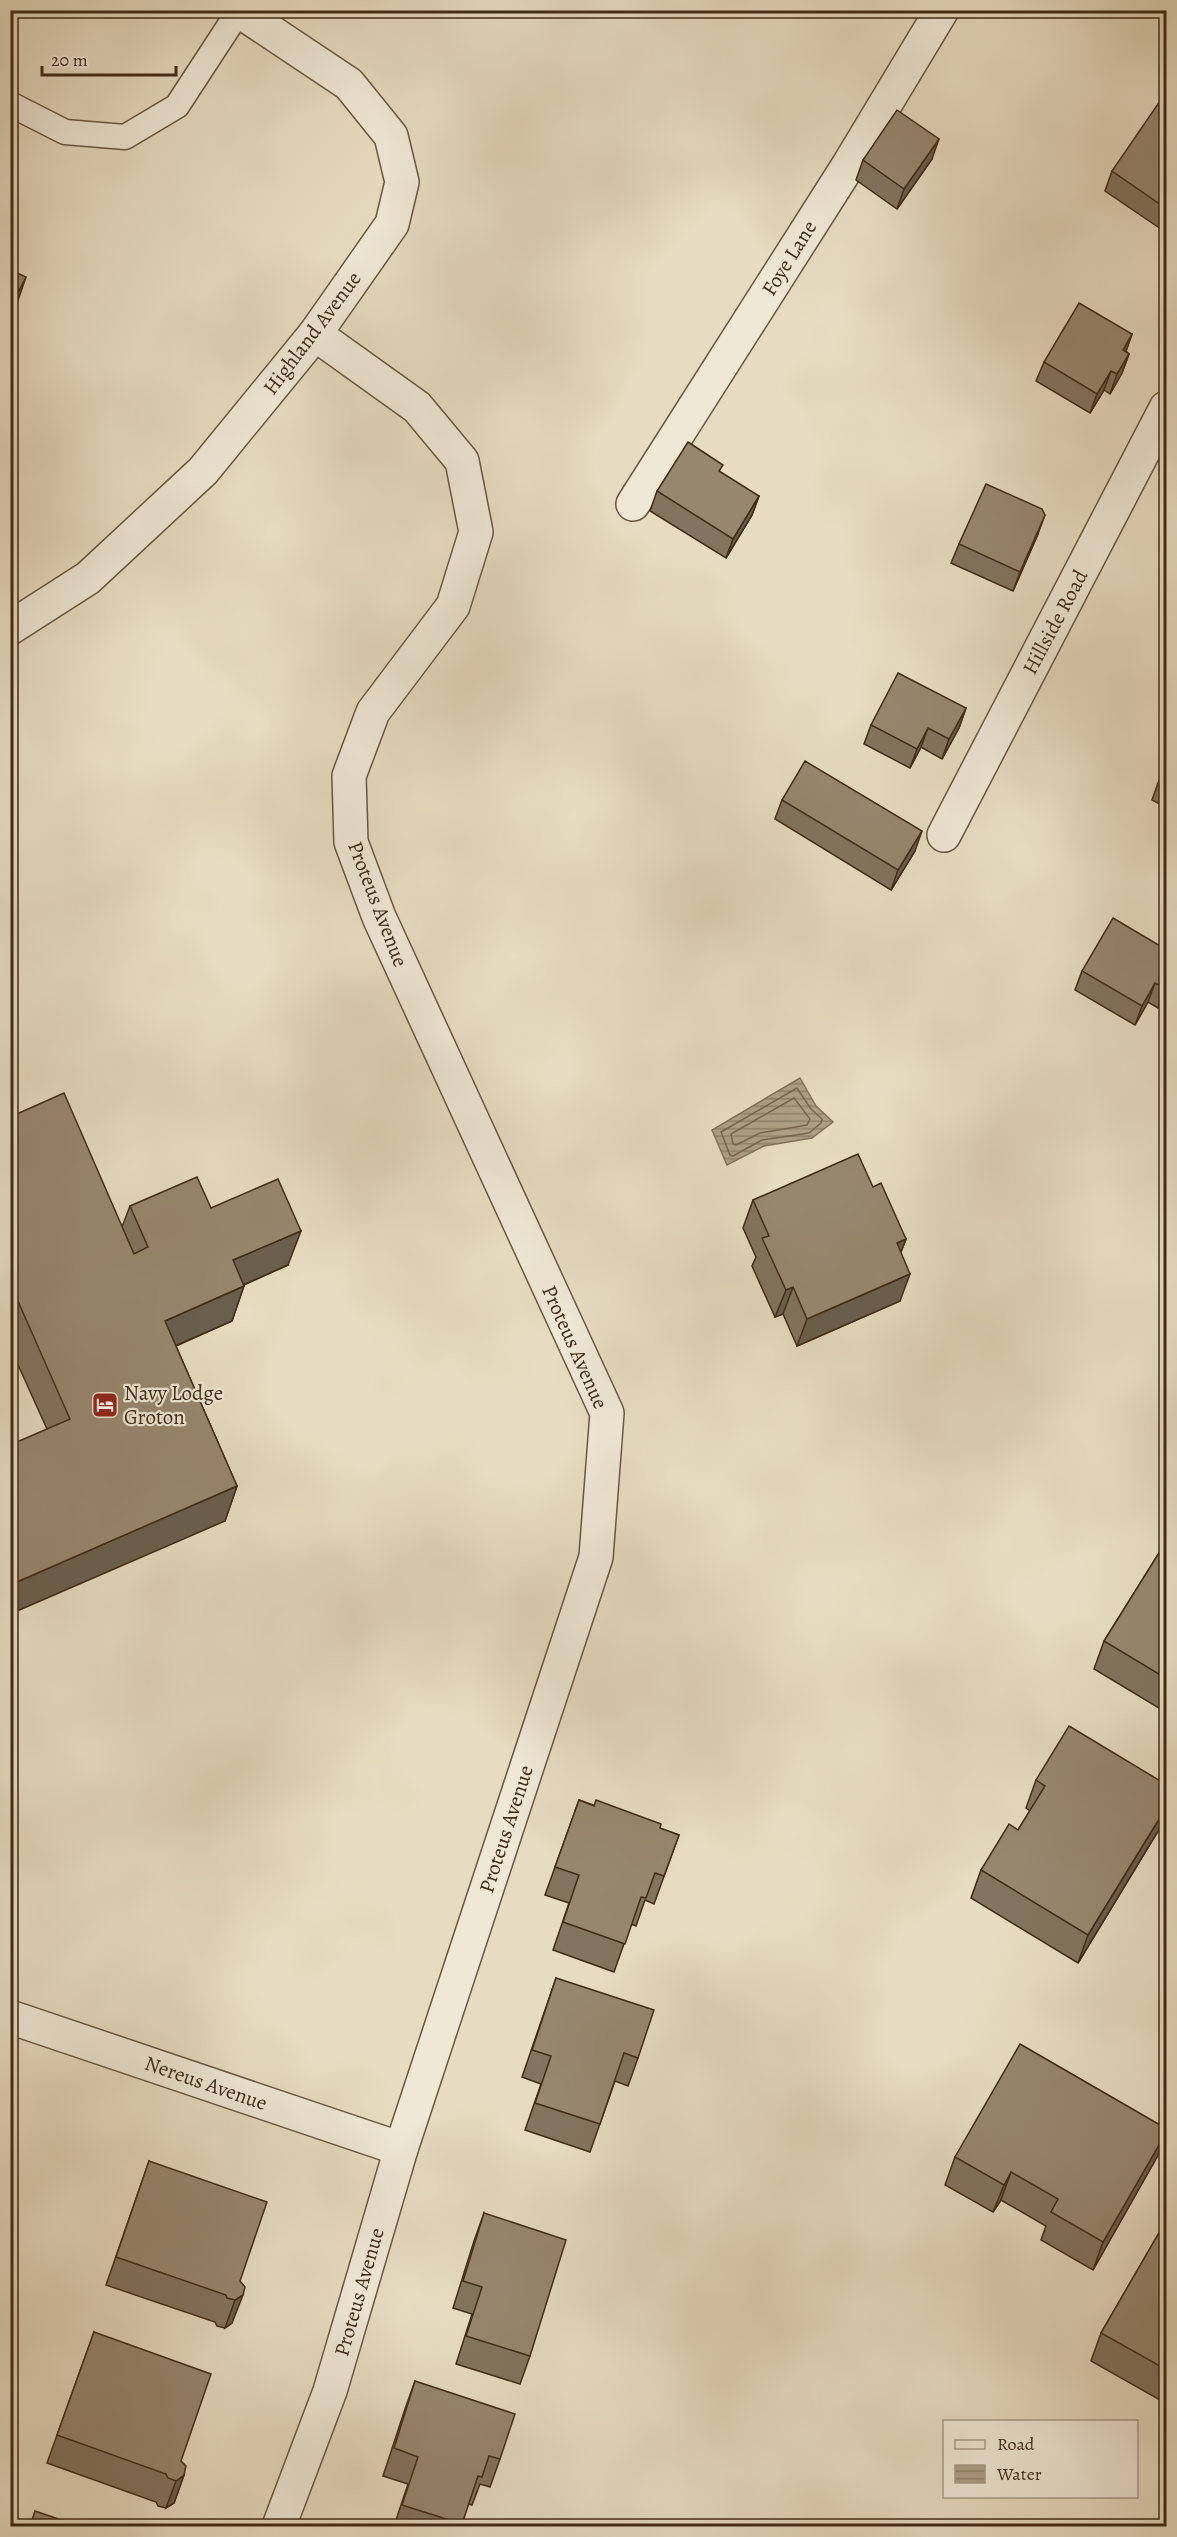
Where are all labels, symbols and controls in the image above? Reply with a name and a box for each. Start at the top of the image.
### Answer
scale bar [42,39,176,77]
text: 20 m [51,48,88,72]
street label: Foye Lane [755,215,823,301]
street label: Highland Avenue [256,266,368,400]
street label: Hillside Road [1016,564,1095,679]
street label: Proteus Avenue [341,837,415,971]
street label: Proteus Avenue [535,1281,615,1413]
place label: Navy Lodge Groton [124,1379,223,1431]
hotel icon: Navy Lodge Groton [90,1390,120,1420]
street label: Proteus Avenue [472,1762,540,1896]
street label: Nereus Avenue [141,2049,271,2117]
street label: Proteus Avenue [327,2224,391,2360]
legend [943,2420,1138,2498]
text: Road [997,2432,1035,2456]
text: Water [996,2462,1042,2486]

